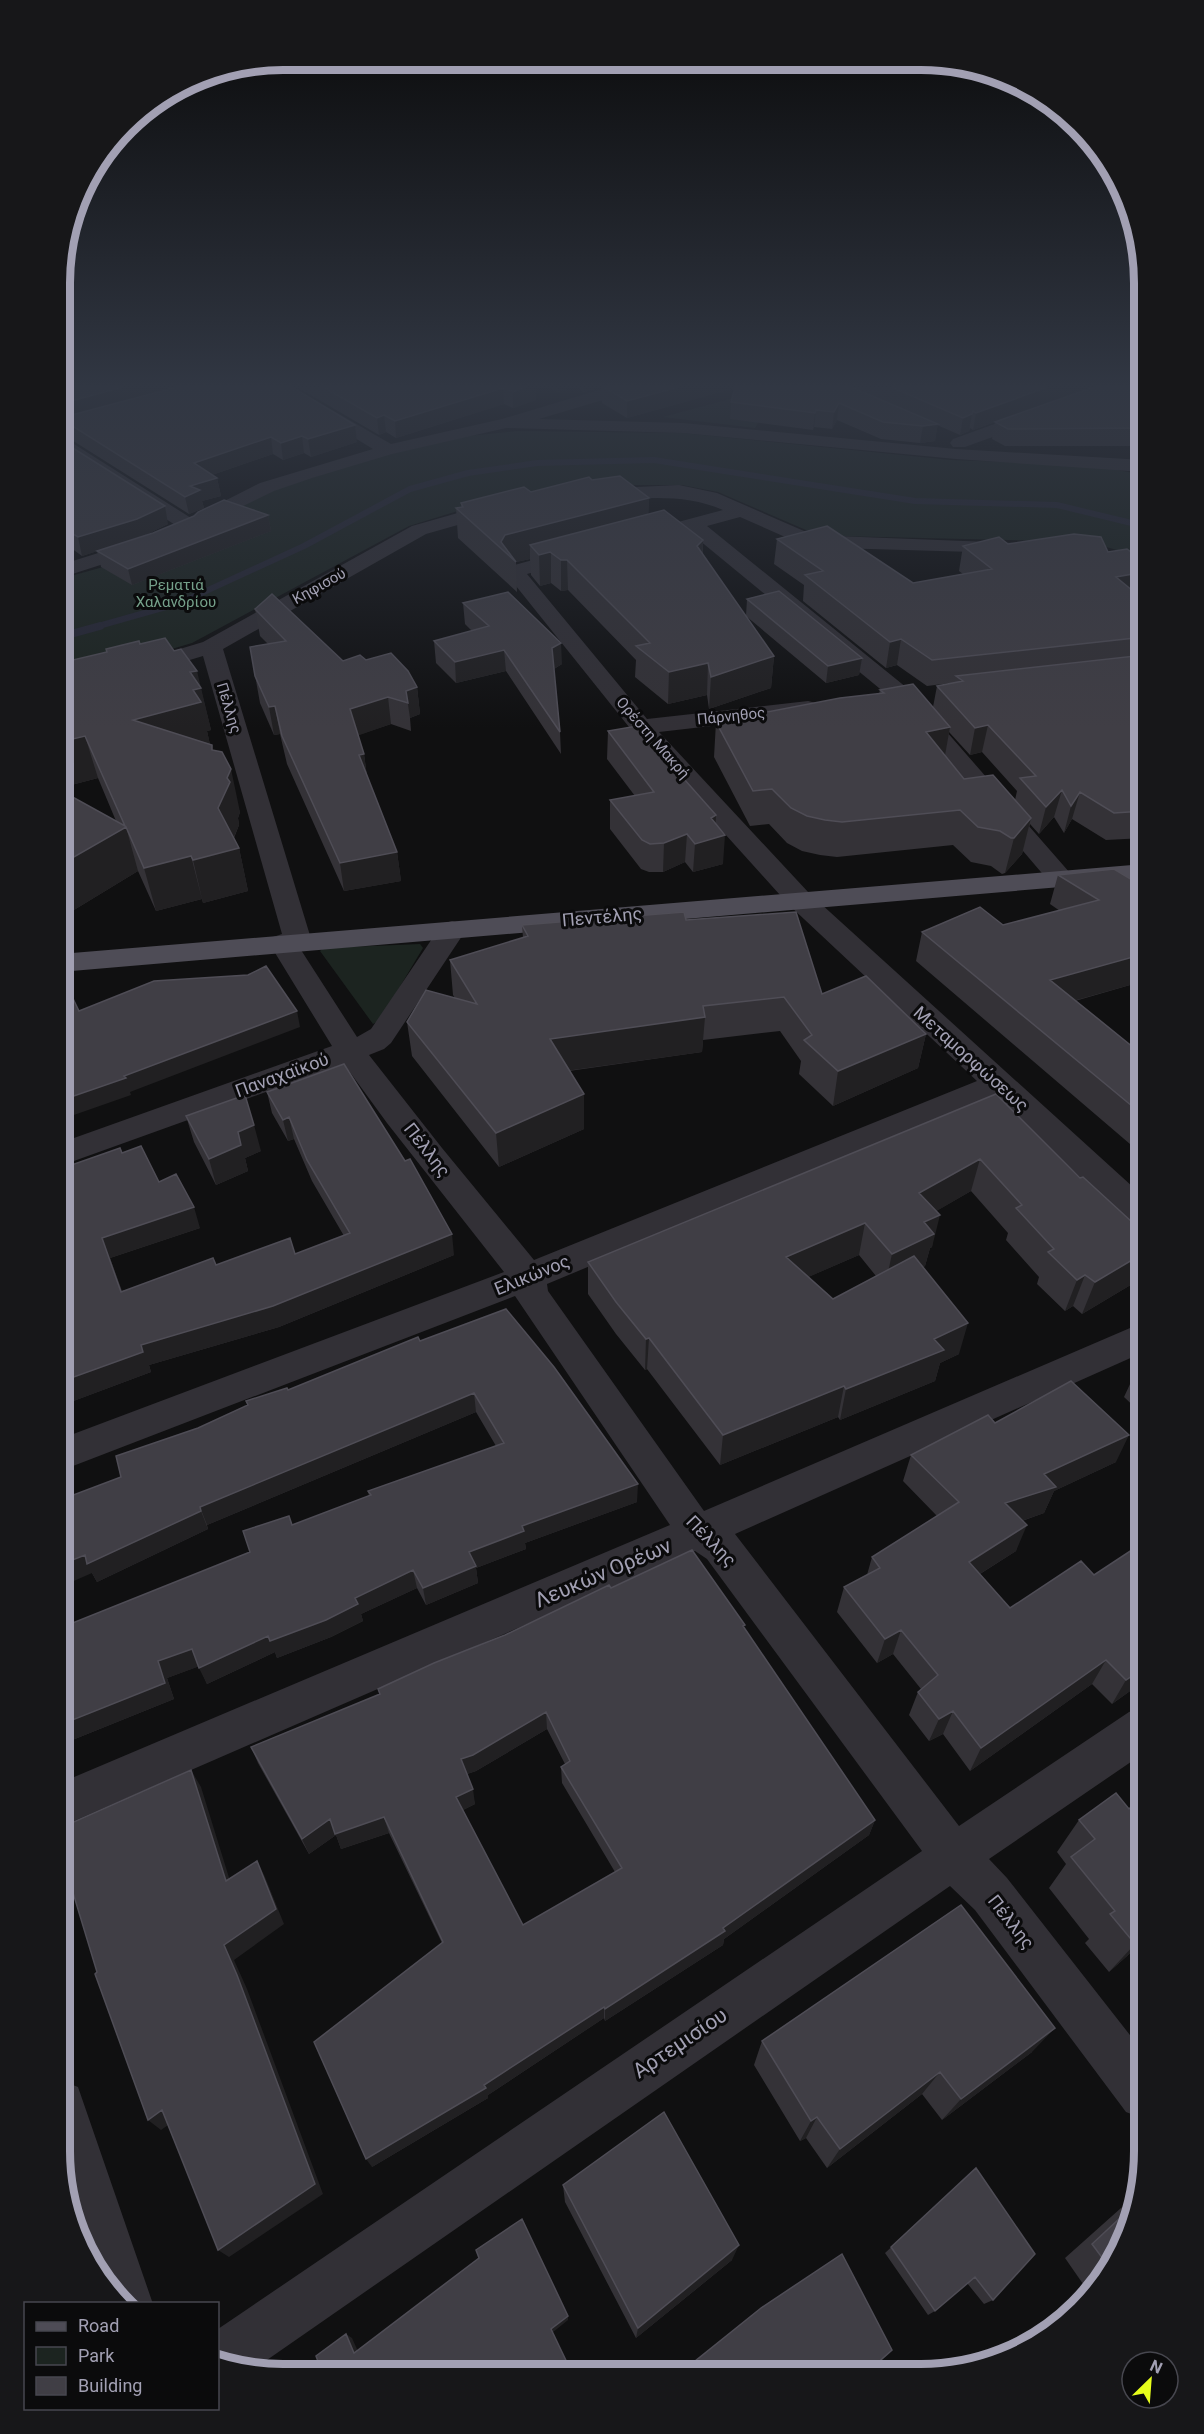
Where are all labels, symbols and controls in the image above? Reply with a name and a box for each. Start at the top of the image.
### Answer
street label: Κηφισού [289,564,349,608]
park label: Ρεματιά Χαλανδρίου [136,576,216,611]
street label: Πέλλης [213,680,245,736]
street label: Ορέστη Μακρή [613,693,693,783]
street label: Πάρνηθος [696,703,766,729]
street label: Πεντέλης [561,903,643,930]
street label: Μεταμορφώσεως [910,1002,1033,1116]
street label: Παναχαϊκού [232,1048,331,1101]
street label: Πέλλης [400,1119,455,1181]
street label: Ελικώνος [491,1250,573,1299]
street label: Πέλλης [682,1511,741,1570]
street label: Λευκών Ορέων [531,1533,675,1613]
street label: Πέλλης [984,1891,1039,1953]
street label: Αρτεμισίου [628,2003,732,2083]
legend [24,2302,219,2410]
text: Road [78,2315,119,2336]
text: Park [78,2345,115,2366]
north arrow [1120,2350,1180,2410]
text: N [1147,2356,1165,2378]
text: Building [78,2375,142,2396]

